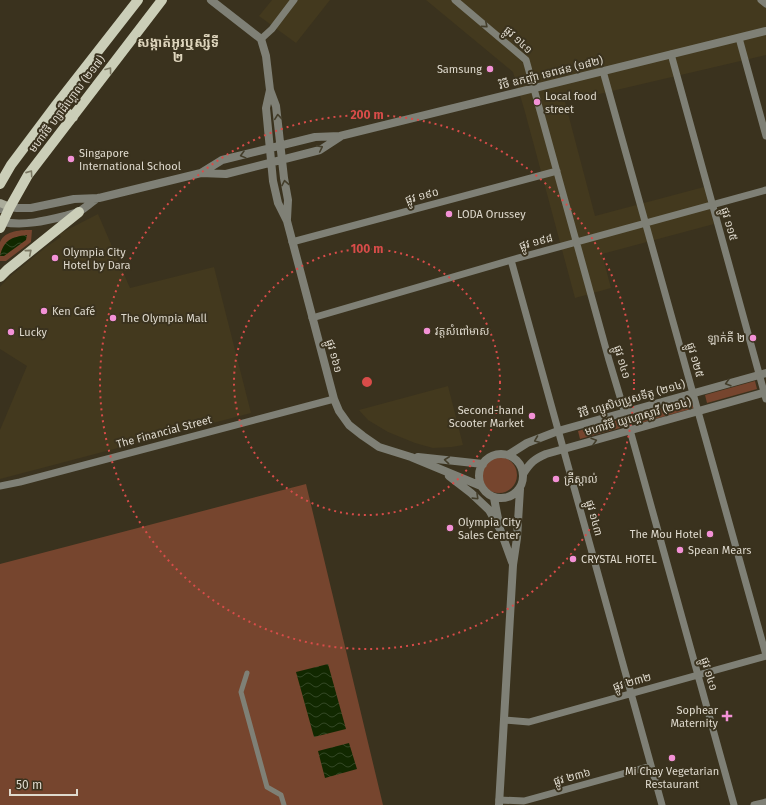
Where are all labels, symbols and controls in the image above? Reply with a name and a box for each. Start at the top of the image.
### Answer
one-way arrow [480,21,488,28]
street label: ផ្លូវ ១៤១ [499,23,535,59]
district label: សង្កាត់អូរឬស្សីទី ២ [137,33,219,65]
street label: មហាវិថី ហ្សាដឹហ្គោល (២១៧) [25,52,108,155]
street label: វិថី ឧកញ៉ា ទេពផន (១៨២) [497,52,605,92]
place label: Samsung [437,63,482,76]
marker: Samsung [485,64,495,74]
one-way arrow [104,67,111,74]
place label: Local food street [545,90,597,116]
marker: Local food street [532,97,542,107]
text: 200 m [350,108,384,122]
one-way arrow [273,114,282,120]
one-way arrow [317,145,324,153]
place label: Singapore International School [79,147,181,173]
one-way arrow [240,150,246,158]
marker: Singapore International School [66,154,76,164]
one-way arrow [25,171,32,178]
one-way arrow [281,180,290,186]
street label: ផ្លូវ ១៩០ [404,185,441,210]
street label: ផ្លូវ ១១៥ [715,206,740,243]
place label: LODA Orussey [457,208,526,221]
marker: LODA Orussey [444,209,454,219]
street label: ផ្លូវ ១៩៨ [518,231,555,256]
text: 100 m [351,242,383,256]
place label: Olympia City Hotel by Dara [63,246,130,272]
one-way arrow [25,249,32,256]
marker: Olympia City Hotel by Dara [50,253,60,263]
place label: Ken Café [52,305,95,318]
marker: Ken Café [39,306,49,316]
place label: The Olympia Mall [121,312,207,325]
marker: The Olympia Mall [108,313,118,323]
place label: វត្តសំពៅមាស [435,324,489,338]
place label: Lucky [19,326,48,339]
marker: វត្តសំពៅមាស [422,326,432,336]
marker: Lucky [6,327,16,337]
place label: ឡាក់គី ២ [707,331,745,345]
marker: ឡាក់គី ២ [748,333,758,343]
street label: ផ្លូវ ១៦១ [320,338,345,375]
street label: ផ្លូវ ១២៥ [681,341,706,380]
street label: ផ្លូវ ១៤១ [608,344,633,381]
centre of rings [360,375,374,389]
street label: វិថី ហ្សូសិបប្រូសទីតូ (២១៤) [576,376,688,423]
one-way arrow [725,378,732,387]
street label: មហាវិថី យូហ្គោស្លាវី (២១៤) [583,394,693,439]
place label: Second-hand Scooter Market [449,404,524,430]
marker: Second-hand Scooter Market [527,411,537,421]
street label: The Financial Street [115,413,213,451]
one-way arrow [533,435,540,443]
one-way arrow [591,437,597,445]
one-way arrow [444,456,450,465]
place label: គ្រីស្តាល់ [564,472,598,486]
marker: គ្រីស្តាល់ [551,474,561,484]
one-way arrow [471,492,479,500]
street label: ផ្លូវ ១៤៣ [580,498,605,538]
place label: Olympia City Sales Center [458,516,521,542]
marker: Olympia City Sales Center [445,523,455,533]
place label: The Mou Hotel [630,528,702,541]
marker: The Mou Hotel [705,529,715,539]
place label: Spean Mears [688,544,751,557]
marker: Spean Mears [675,545,685,555]
place label: CRYSTAL HOTEL [581,553,657,566]
marker: CRYSTAL HOTEL [568,554,578,564]
street label: ផ្លូវ ១៤១ [695,656,720,693]
street label: ផ្លូវ ២៣២ [611,670,654,697]
place label: Sophear Maternity [671,704,719,730]
marker: Sophear Maternity [721,710,733,722]
marker: Mi Chay Vegetarian Restaurant [667,753,677,763]
place label: Mi Chay Vegetarian Restaurant [625,765,719,791]
street label: ផ្លូវ ២៣៦ [552,766,593,791]
scale bar [10,771,77,797]
text: 50 m [16,778,42,792]

